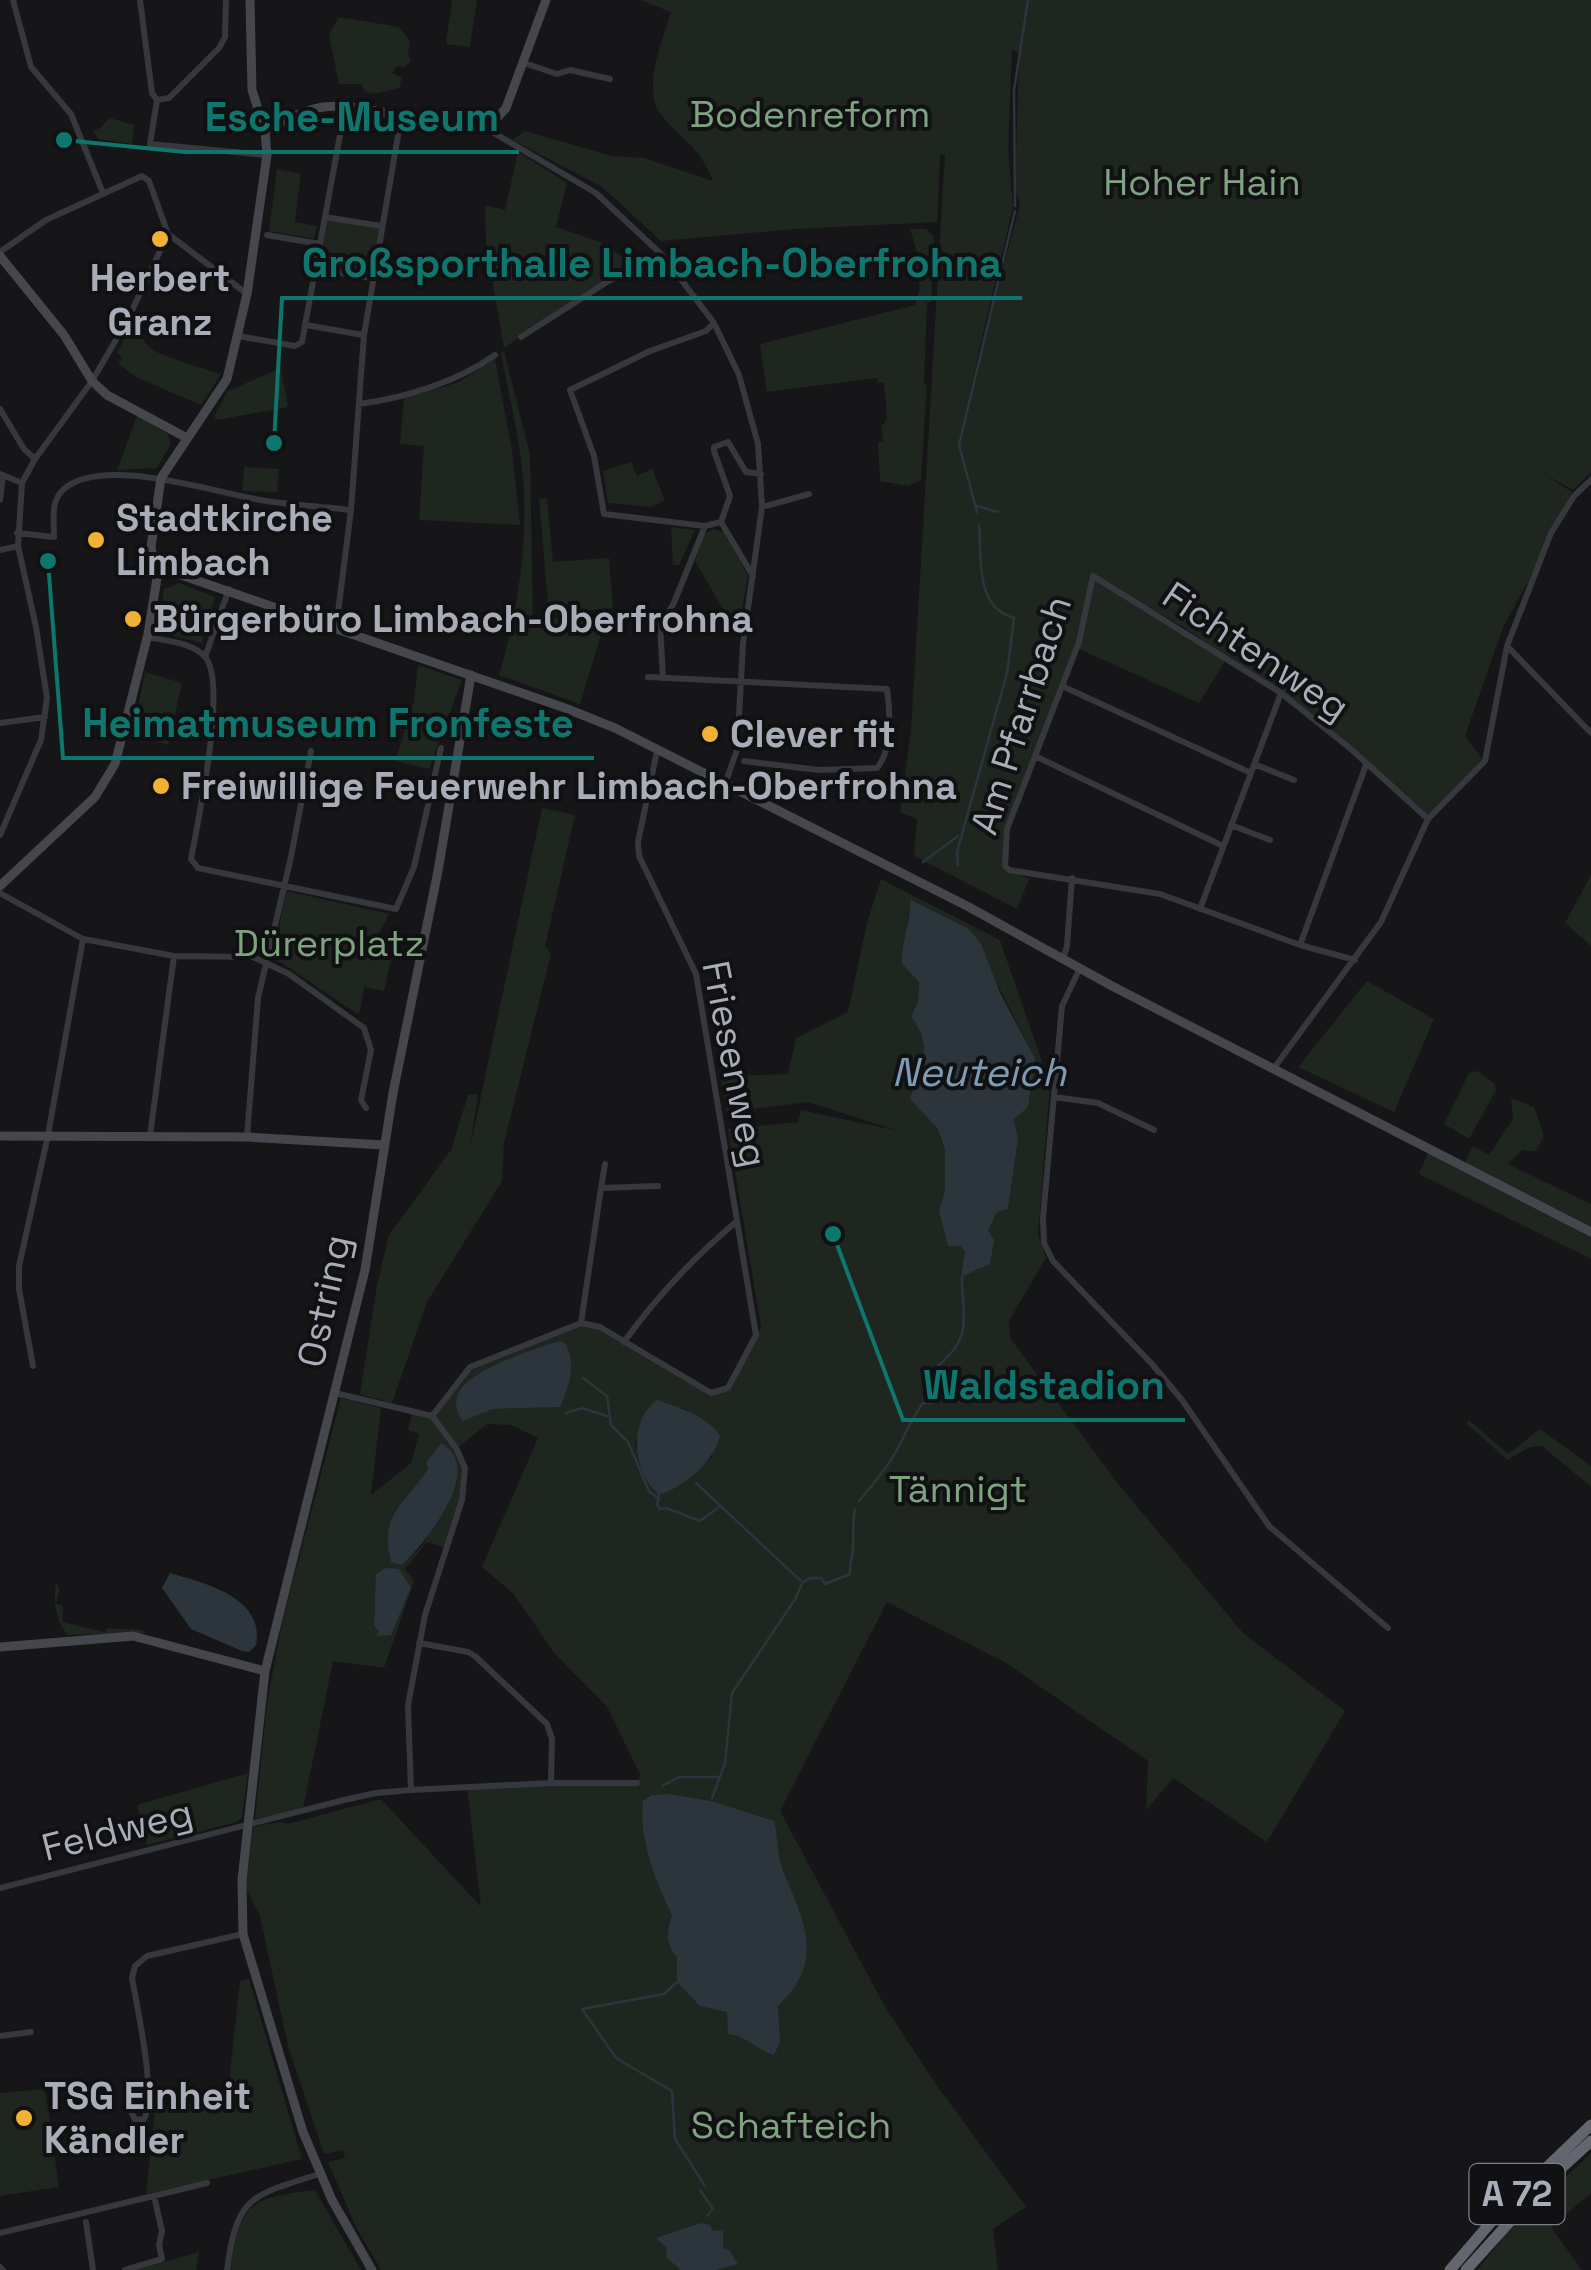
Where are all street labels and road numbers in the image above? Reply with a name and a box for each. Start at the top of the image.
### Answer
street label: Fichtenweg [1154,571,1358,731]
street label: Am Pfarrbach [960,590,1082,840]
street label: Friesenweg [691,957,779,1171]
street label: Ostring [287,1231,361,1371]
street label: Feldweg [37,1788,197,1872]
road number: A 72 [1470,2164,1564,2224]

